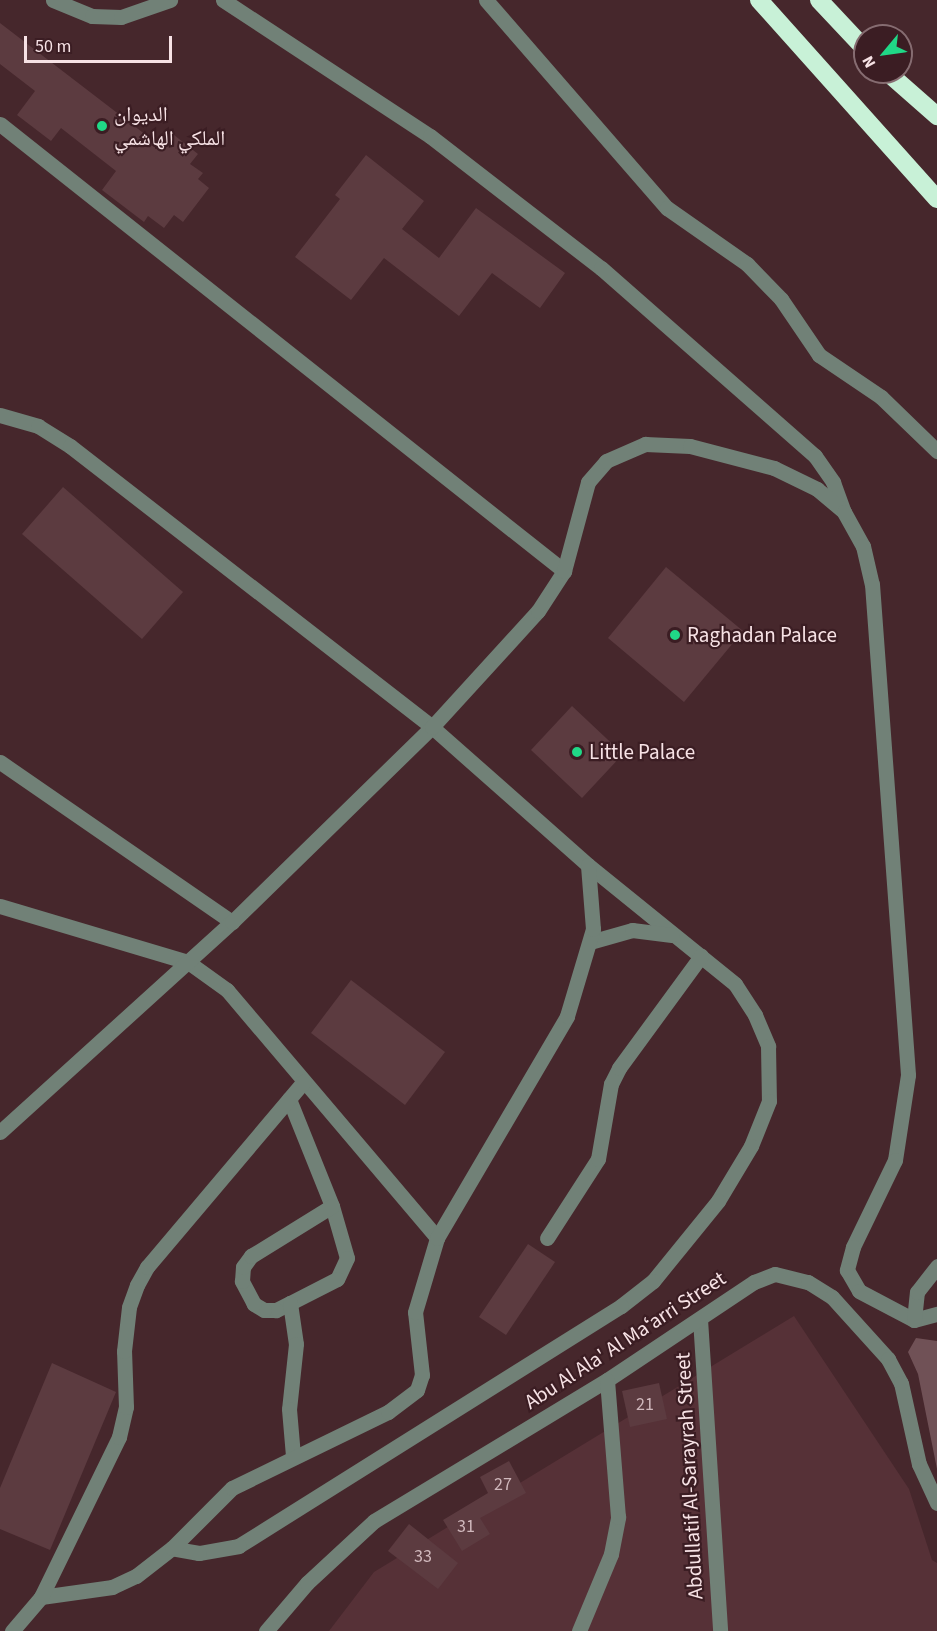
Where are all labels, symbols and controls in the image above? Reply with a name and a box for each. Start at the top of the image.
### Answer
scale bar [27,24,176,62]
north arrow [853,24,913,84]
text: 50 m [35,34,71,59]
text: N [857,52,881,72]
place label: الديوان الملكي الهاشمي [114,101,225,151]
marker: الديوان الملكي الهاشمي [95,119,109,133]
place label: Raghadan Palace [687,622,837,648]
marker: Raghadan Palace [668,628,682,642]
place label: Little Palace [589,739,695,765]
marker: Little Palace [570,745,584,759]
street label: Abu Al Ala' Al Maʻarri Street [520,1265,730,1415]
street label: Abdullatif Al-Sarayrah Street [670,1352,708,1600]
house number: 21 [636,1394,654,1416]
house number: 27 [494,1474,512,1496]
house number: 31 [457,1516,475,1538]
house number: 33 [414,1546,432,1568]

